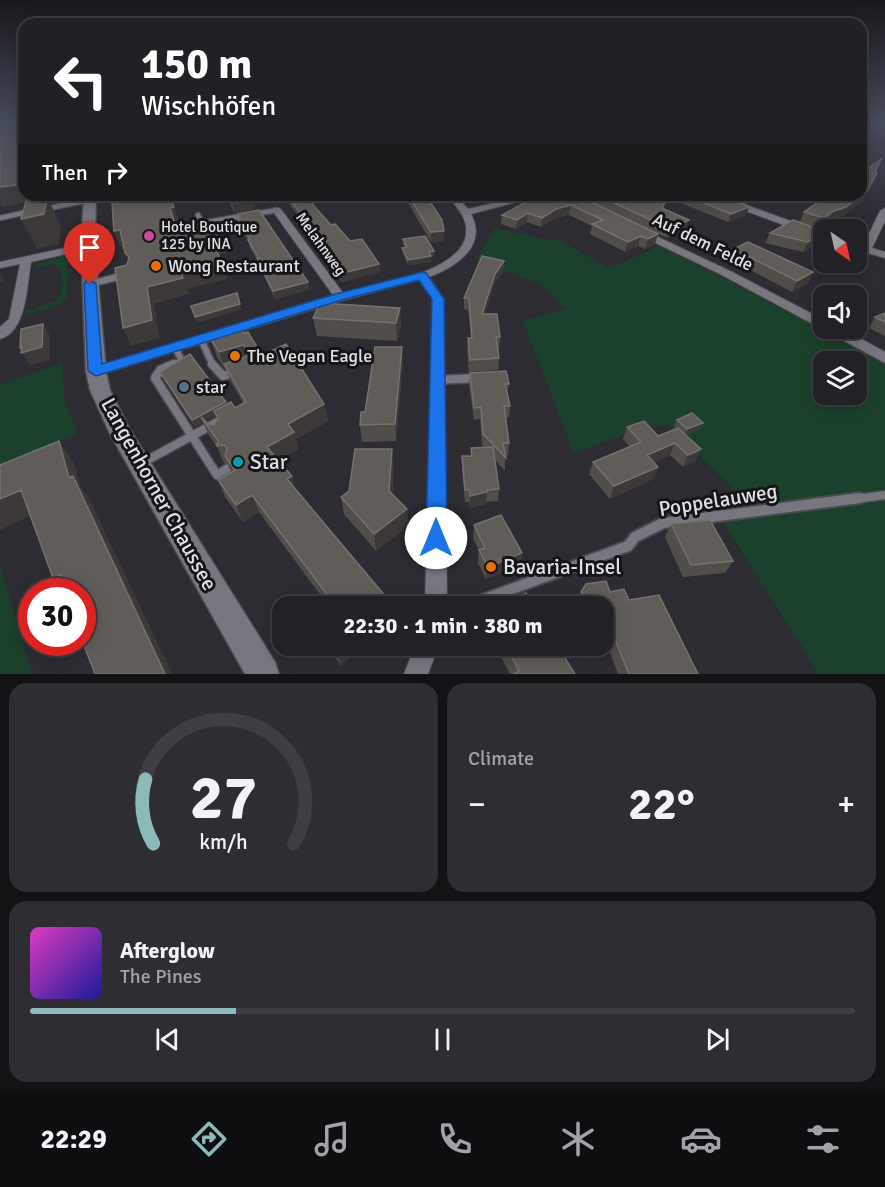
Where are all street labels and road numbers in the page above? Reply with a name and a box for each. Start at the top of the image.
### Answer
street label: Auf dem Felde [649,208,757,276]
street label: Melahnweg [292,209,350,279]
street label: Langenhorner Chaussee [95,393,223,595]
street label: Poppelauweg [657,478,779,522]

